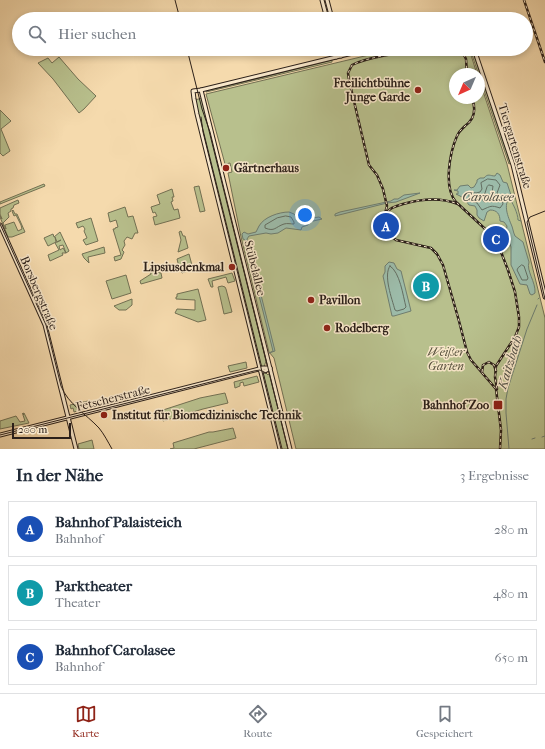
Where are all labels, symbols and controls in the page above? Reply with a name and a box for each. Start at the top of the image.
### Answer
search box [12,12,533,56]
icon: search [26,23,48,45]
text: Hier suchen [58,25,136,43]
north arrow [449,68,485,104]
place label: Freilichtbühne Junge Garde [333,76,410,105]
marker: Freilichtbühne Junge Garde [413,85,423,95]
street label: Tiergartenstraße [495,102,535,190]
place label: Gärtnerhaus [234,161,299,175]
marker: Gärtnerhaus [221,163,231,173]
water label: Carolasee [462,189,514,204]
your location [295,205,315,225]
pin: A [373,211,399,241]
pin: C [483,224,509,254]
street label: Stübelallee [241,239,269,297]
street label: Borsbergstraße [17,254,61,332]
place label: Lipsiusdenkmal [143,260,225,275]
marker: Lipsiusdenkmal [227,262,237,272]
pin: B [413,271,439,301]
place label: Pavillon [319,293,362,307]
marker: Pavillon [306,295,316,305]
place label: Rodelberg [335,321,390,336]
marker: Rodelberg [322,323,332,333]
water label: Kaitzbach [494,333,525,392]
park label: Weißer Garten [427,345,466,373]
street label: Fetscherstraße [74,382,152,414]
place label: Bahnhof Zoo [422,398,489,412]
marker: Bahnhof Zoo [492,399,504,411]
place label: Institut für Biomedizinische Technik [112,408,302,422]
marker: Institut für Biomedizinische Technik [99,410,109,420]
scale bar [12,421,71,440]
text: 200 m [18,423,47,436]
text: In der Nähe [16,465,103,485]
text: 3 Ergebnisse [460,468,529,483]
text: Bahnhof Palaisteich [55,513,182,531]
text: A [26,522,34,537]
text: 280 m [494,522,528,537]
text: Bahnhof [55,531,102,546]
text: Parktheater [55,577,132,595]
text: B [26,586,34,601]
text: 480 m [493,586,528,601]
text: Theater [55,595,100,610]
text: Bahnhof Carolasee [55,641,175,659]
text: C [26,650,34,665]
text: 650 m [495,650,528,665]
text: Bahnhof [55,659,102,674]
tab: Karte [72,703,99,740]
tab: Route [243,703,272,740]
tab: Gespeichert [416,703,473,740]

